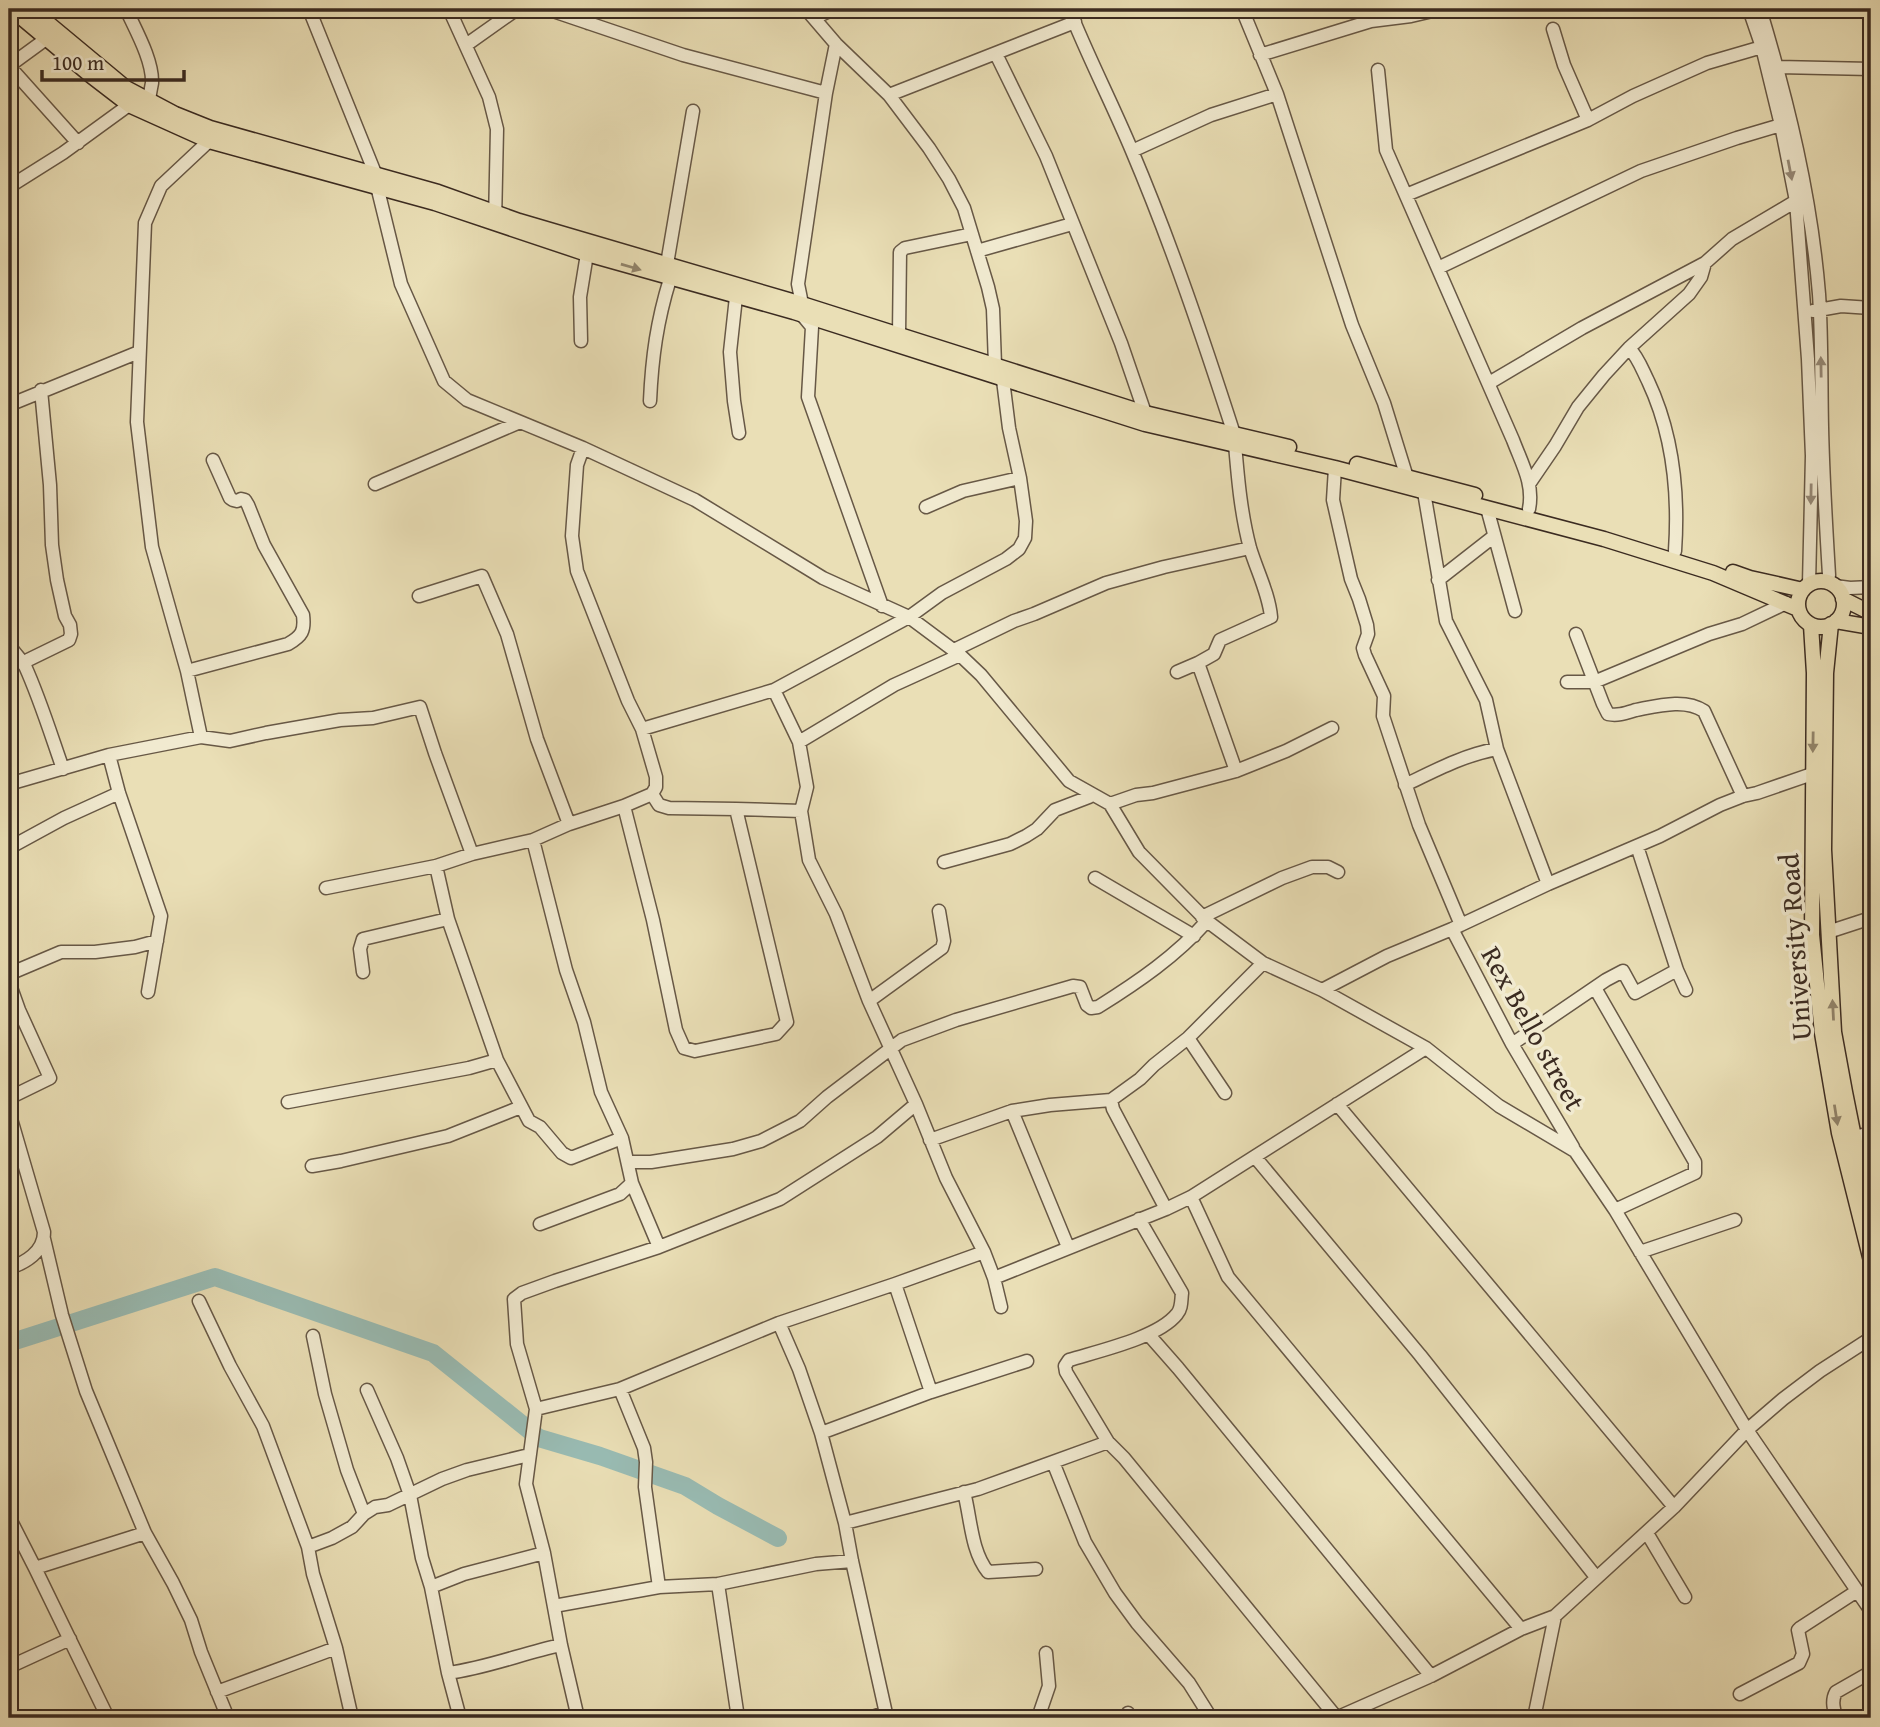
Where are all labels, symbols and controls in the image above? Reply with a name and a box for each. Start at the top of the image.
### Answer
scale bar [42,38,184,82]
text: 100 m [52,47,104,78]
one-way arrow [1784,159,1795,181]
one-way arrow [621,263,642,273]
one-way arrow [1815,356,1826,378]
one-way arrow [1805,483,1817,505]
one-way arrow [1807,731,1819,753]
street label: University Road [1767,852,1821,1042]
street label: Rex Bello street [1472,938,1596,1118]
one-way arrow [1827,999,1838,1021]
one-way arrow [1831,1104,1842,1126]

